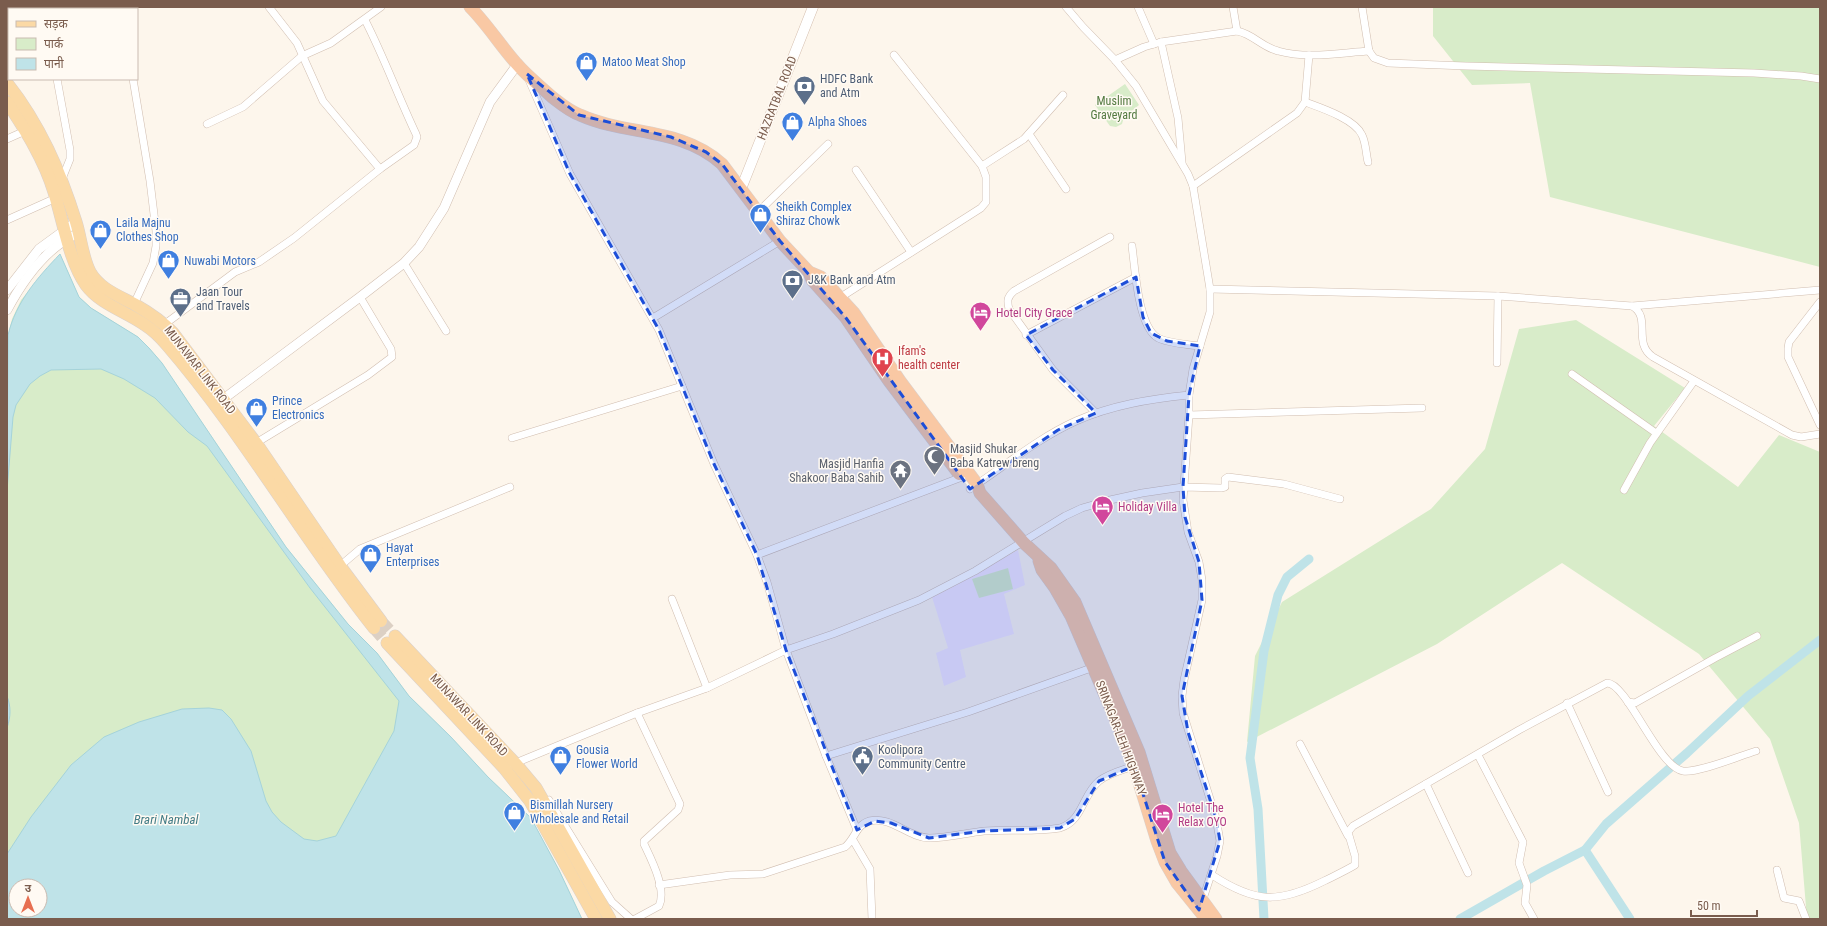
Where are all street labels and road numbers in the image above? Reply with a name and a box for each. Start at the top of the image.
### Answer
street label: HAZRATBAL ROAD [755,54,799,142]
street label: MUNAWAR LINK ROAD [161,323,239,417]
street label: MUNAWAR LINK ROAD [427,671,511,759]
street label: SRINAGAR-LEH HIGHWAY [1093,679,1150,798]

